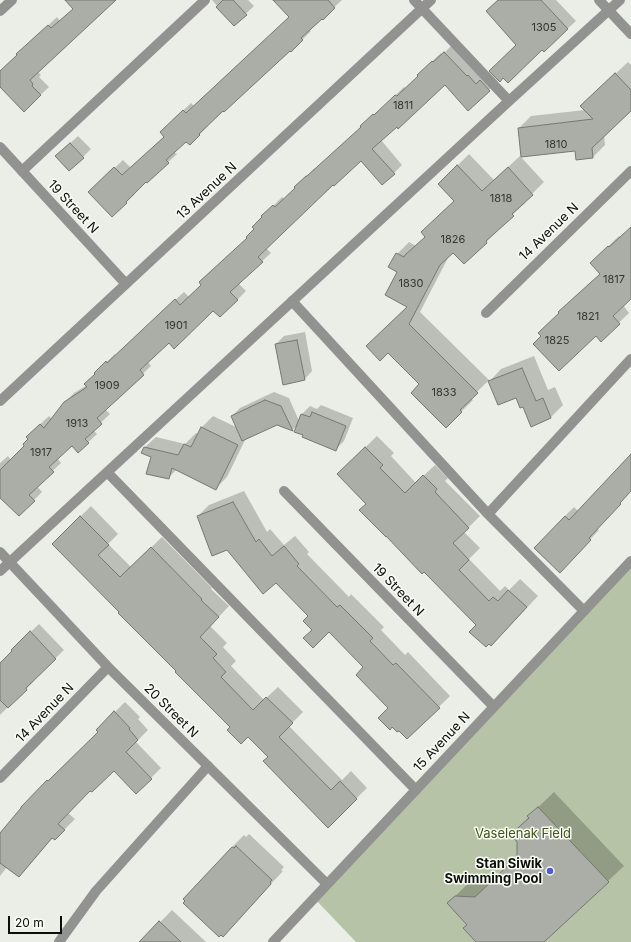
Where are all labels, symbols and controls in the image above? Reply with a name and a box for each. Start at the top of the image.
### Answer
house number: 1305 [532,21,556,35]
house number: 1811 [393,99,413,113]
house number: 1810 [545,138,567,152]
street label: 13 Avenue N [174,159,240,223]
street label: 19 Street N [44,177,102,237]
house number: 1818 [490,192,512,206]
street label: 14 Avenue N [516,200,582,264]
house number: 1826 [441,233,465,247]
house number: 1817 [603,273,625,287]
house number: 1830 [398,277,424,291]
house number: 1821 [577,310,599,324]
house number: 1901 [165,319,187,333]
house number: 1825 [545,334,569,348]
house number: 1909 [94,379,120,393]
house number: 1833 [432,386,456,400]
house number: 1913 [66,417,88,431]
house number: 1917 [30,446,52,460]
street label: 19 Street N [369,560,427,620]
street label: 14 Avenue N [13,680,77,746]
street label: 20 Street N [141,681,201,741]
street label: 15 Avenue N [410,709,474,775]
park label: Vaselenak Field [475,826,571,842]
place label: Stan Siwik Swimming Pool [444,856,542,887]
marker: Stan Siwik Swimming Pool [545,866,555,876]
scale bar [10,908,64,934]
text: 20 m [15,915,44,930]

